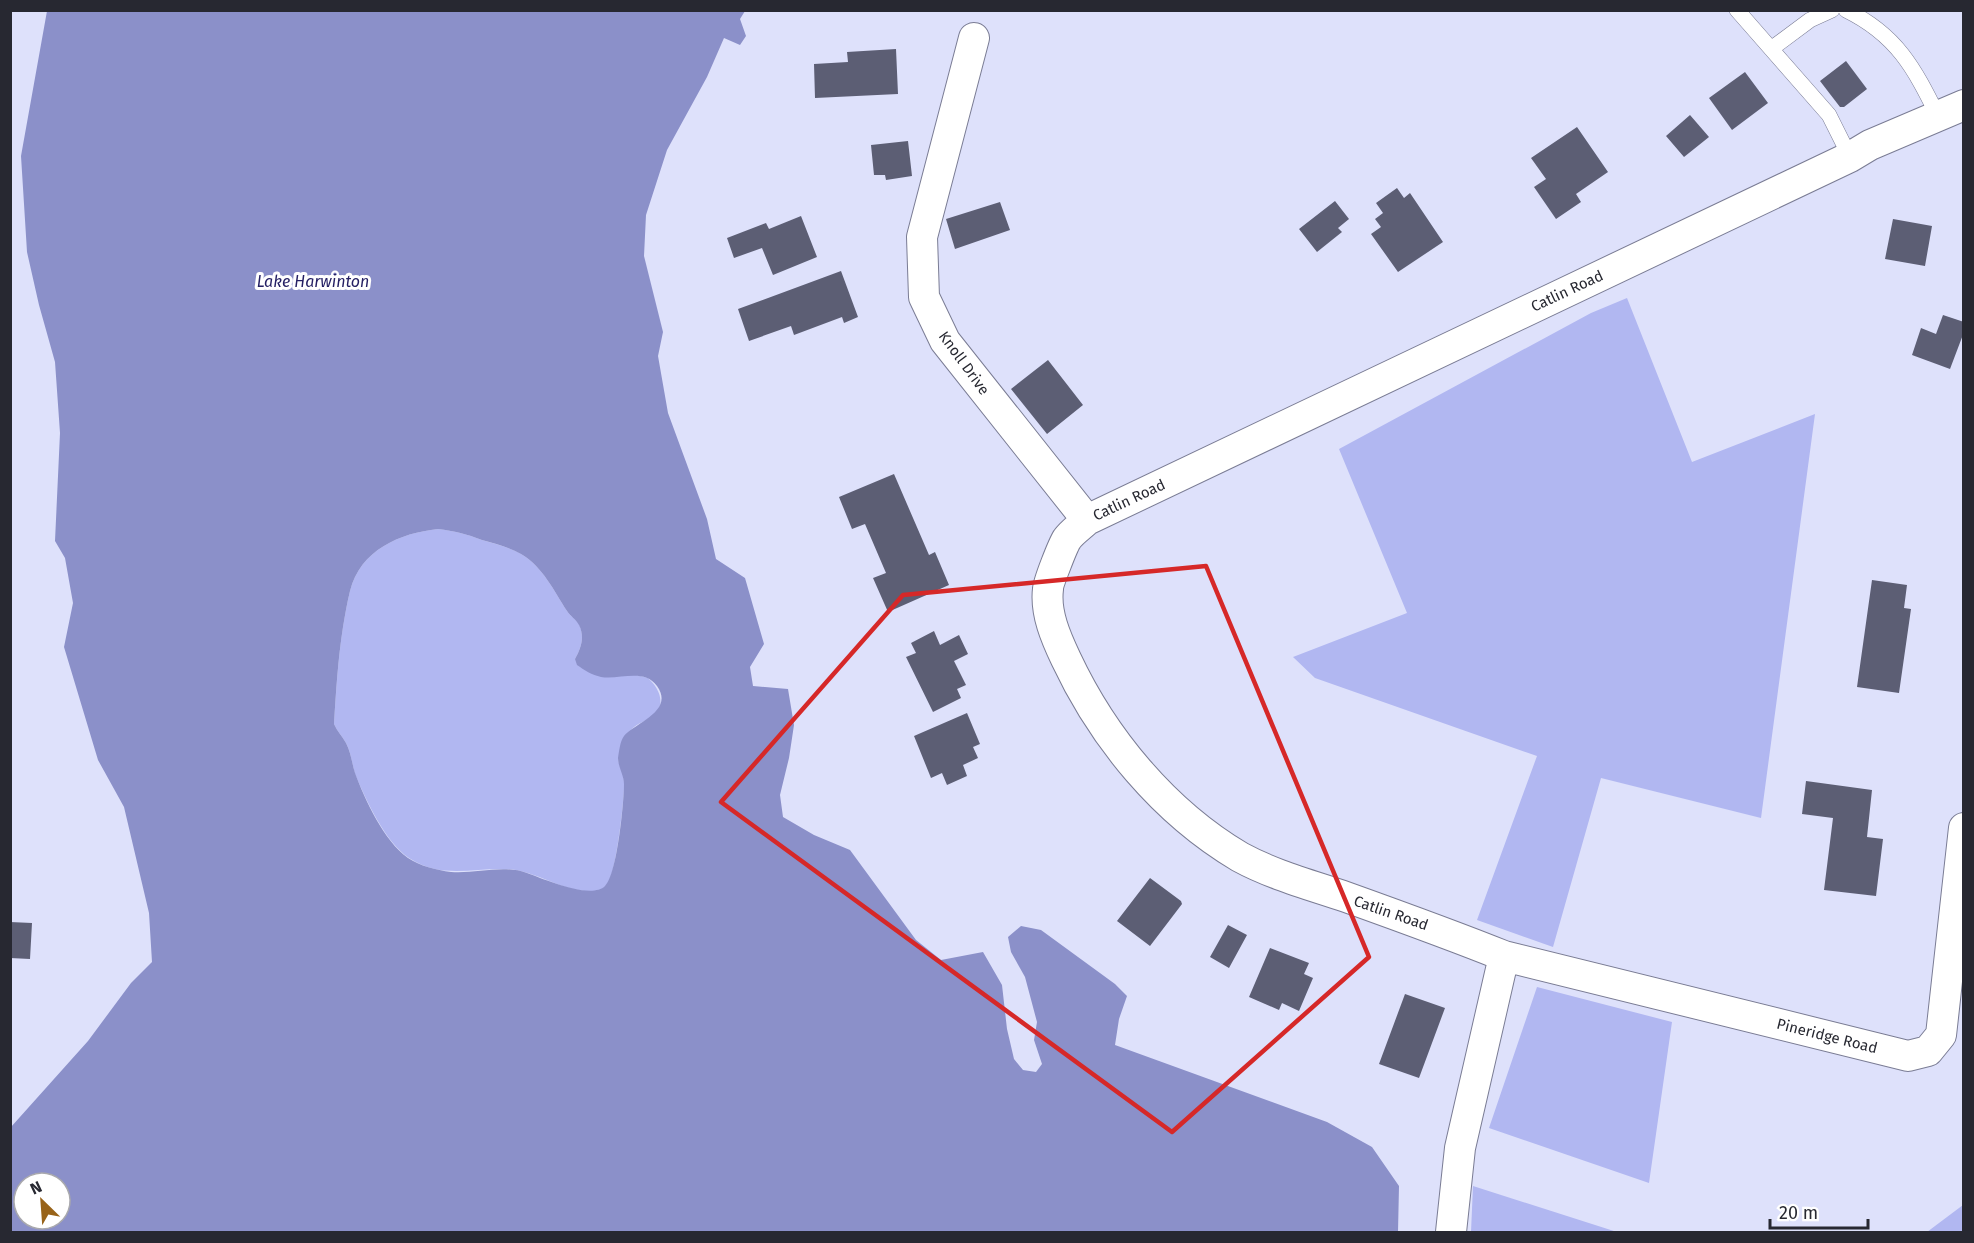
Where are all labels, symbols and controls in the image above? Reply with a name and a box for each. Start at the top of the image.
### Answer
street label: Catlin Road [1528,266,1606,316]
water label: Lake Harwinton [257,272,369,291]
street label: Knoll Drive [935,328,993,398]
street label: Catlin Road [1090,475,1168,525]
street label: Catlin Road [1351,892,1431,934]
street label: Pineridge Road [1775,1015,1879,1057]
north arrow [12,1171,72,1231]
text: N [27,1177,45,1199]
scale bar [1770,1192,1868,1230]
text: 20 m [1779,1202,1818,1224]

